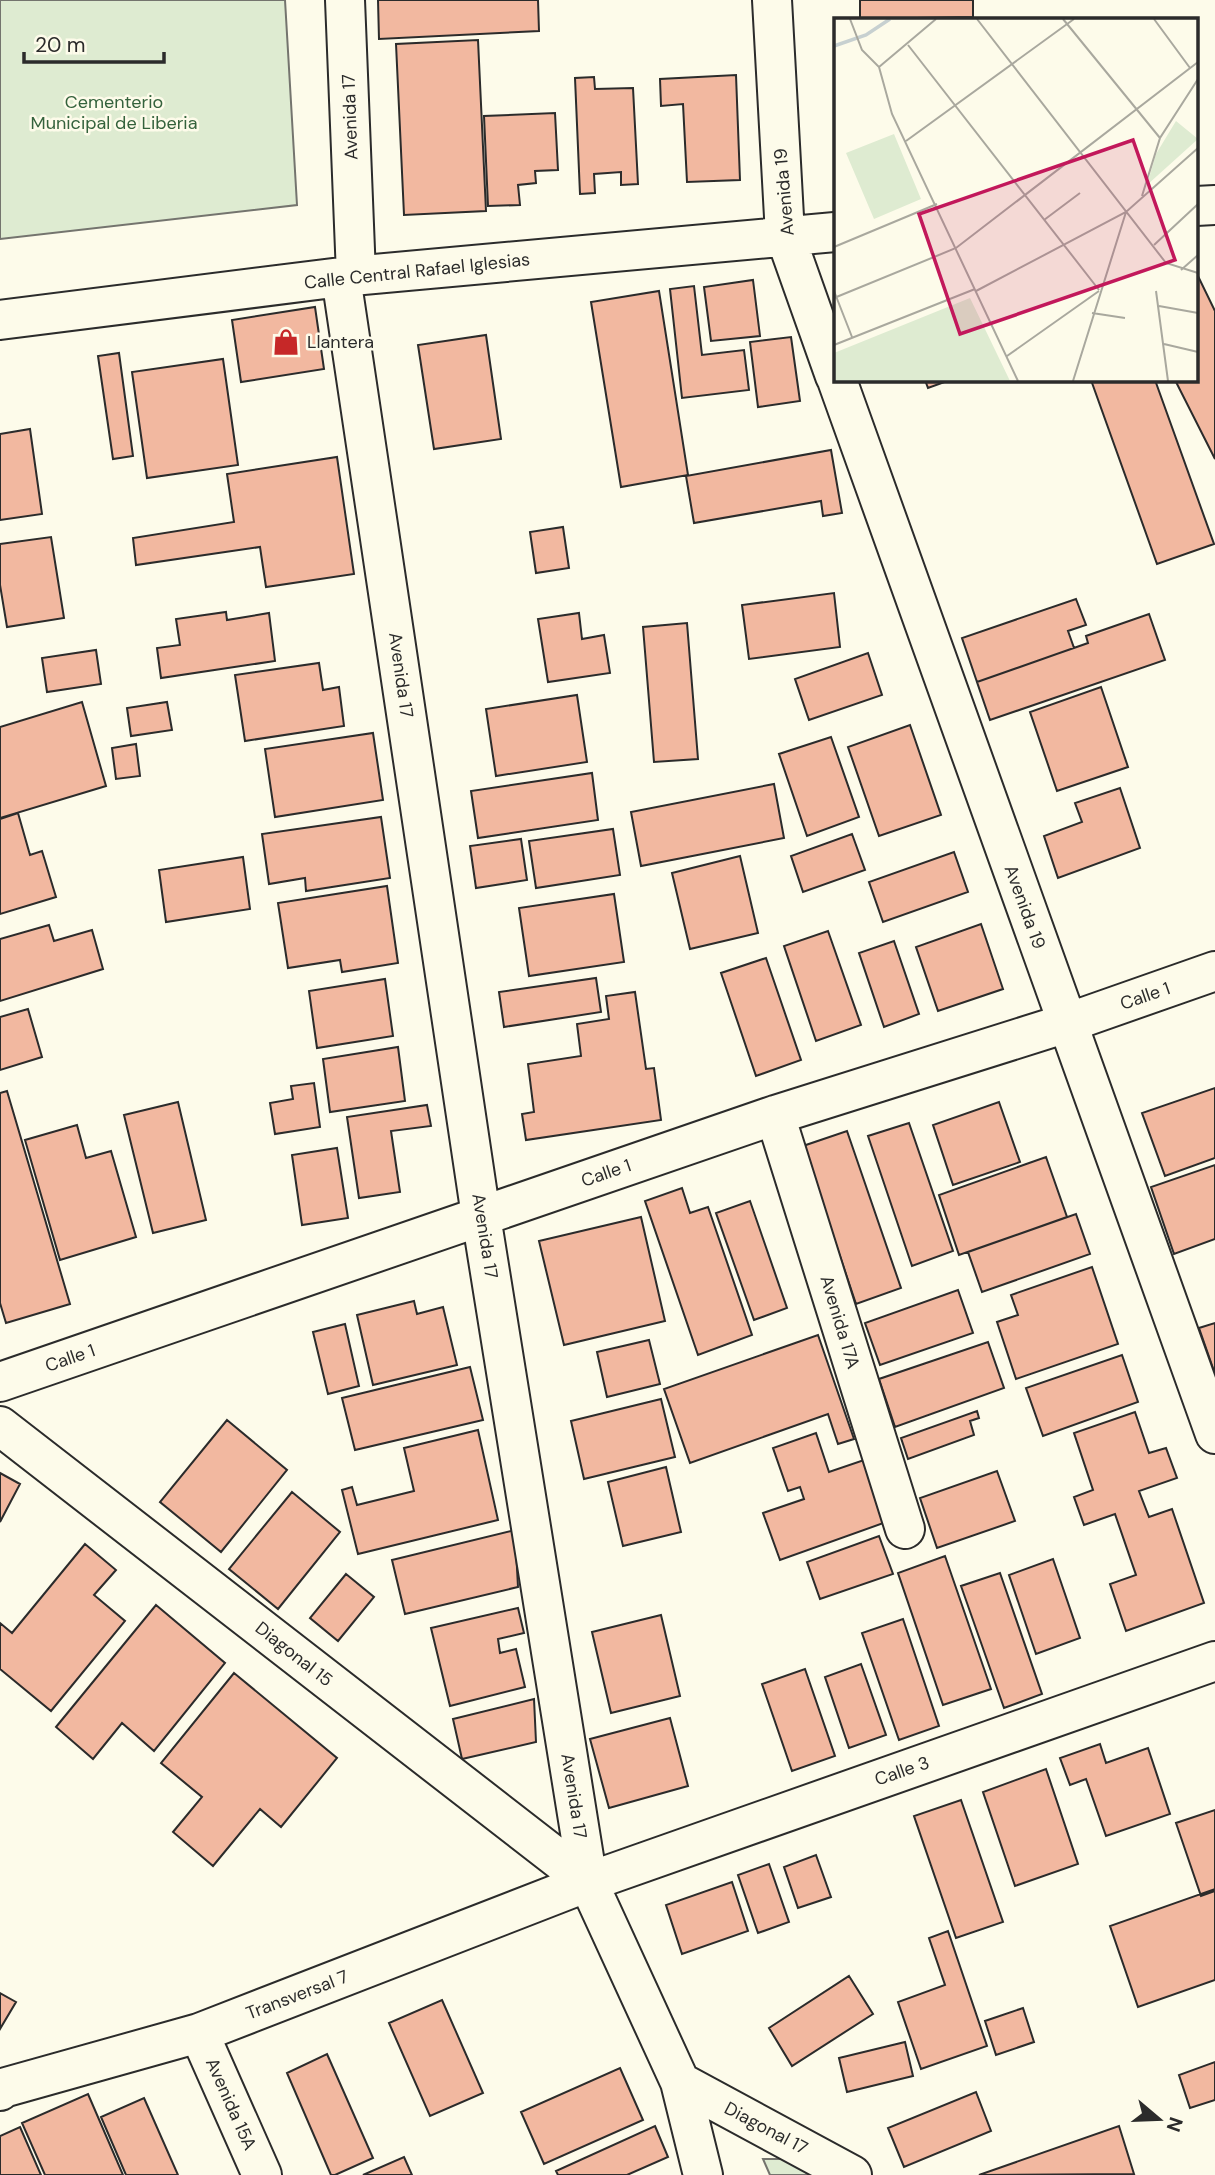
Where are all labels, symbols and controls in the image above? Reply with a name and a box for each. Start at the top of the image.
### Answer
inset map [834,18,1198,382]
scale bar [24,21,164,65]
text: 20 m [35,31,86,59]
street label: Avenida 17 [337,74,363,160]
park label: Cementerio Municipal de Liberia [31,90,197,135]
street label: Avenida 19 [768,147,800,237]
street label: Calle Central Rafael Iglesias [303,247,531,295]
shop icon: Llantera [271,327,301,357]
place label: Llantera [307,330,374,354]
street label: Avenida 17 [383,631,419,719]
street label: Avenida 19 [999,862,1051,952]
street label: Calle 1 [1117,976,1173,1016]
street label: Calle 1 [578,1153,634,1193]
street label: Avenida 17 [466,1192,504,1280]
street label: Avenida 17A [814,1272,866,1372]
street label: Calle 1 [42,1338,98,1378]
street label: Diagonal 15 [250,1616,338,1692]
street label: Calle 3 [871,1750,933,1792]
street label: Avenida 17 [555,1752,593,1840]
street label: Transversal 7 [242,1965,352,2025]
street label: Avenida 15A [200,2054,262,2154]
north arrow [1124,2084,1194,2154]
street label: Diagonal 17 [720,2096,812,2160]
text: N [1161,2114,1189,2135]

